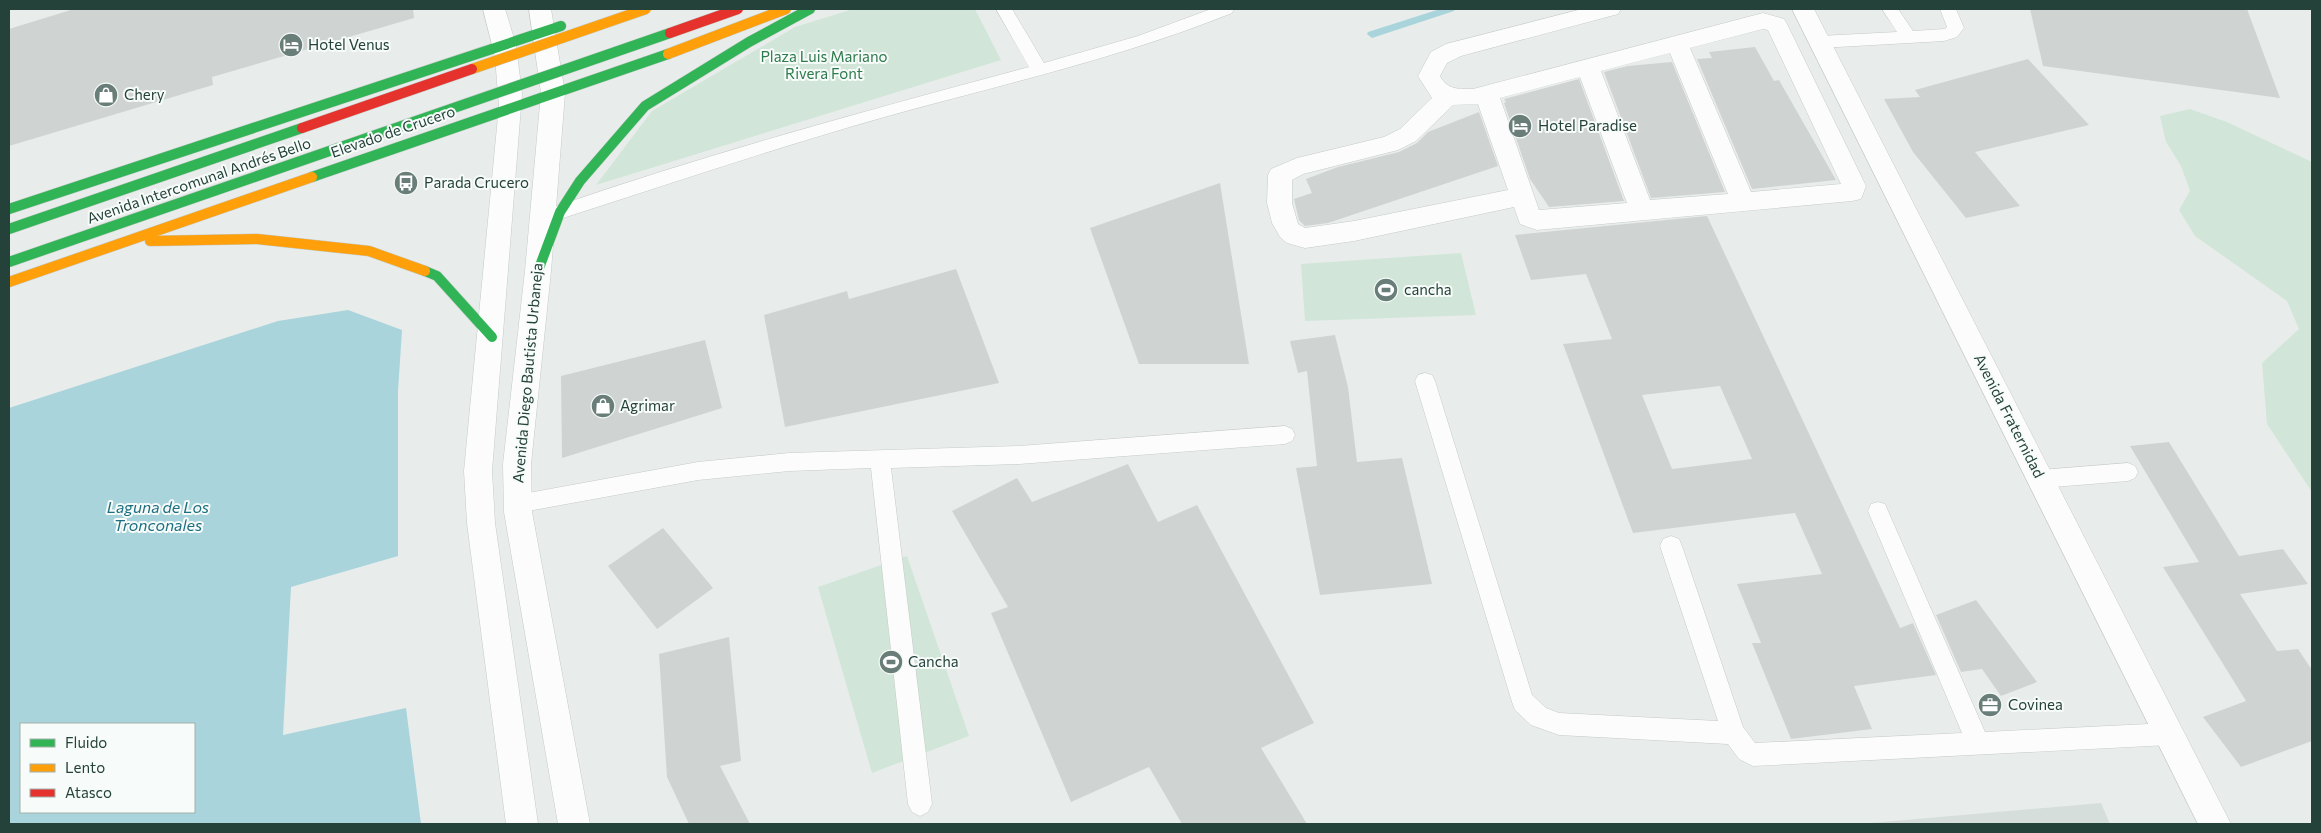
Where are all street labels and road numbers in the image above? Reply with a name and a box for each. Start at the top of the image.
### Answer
street label: Elevado de Crucero [328,101,457,161]
street label: Avenida Intercomunal Andrés Bello [84,133,313,227]
street label: Avenida Diego Bautista Urbaneja [508,262,546,484]
street label: Avenida Fraternidad [1971,351,2049,480]

